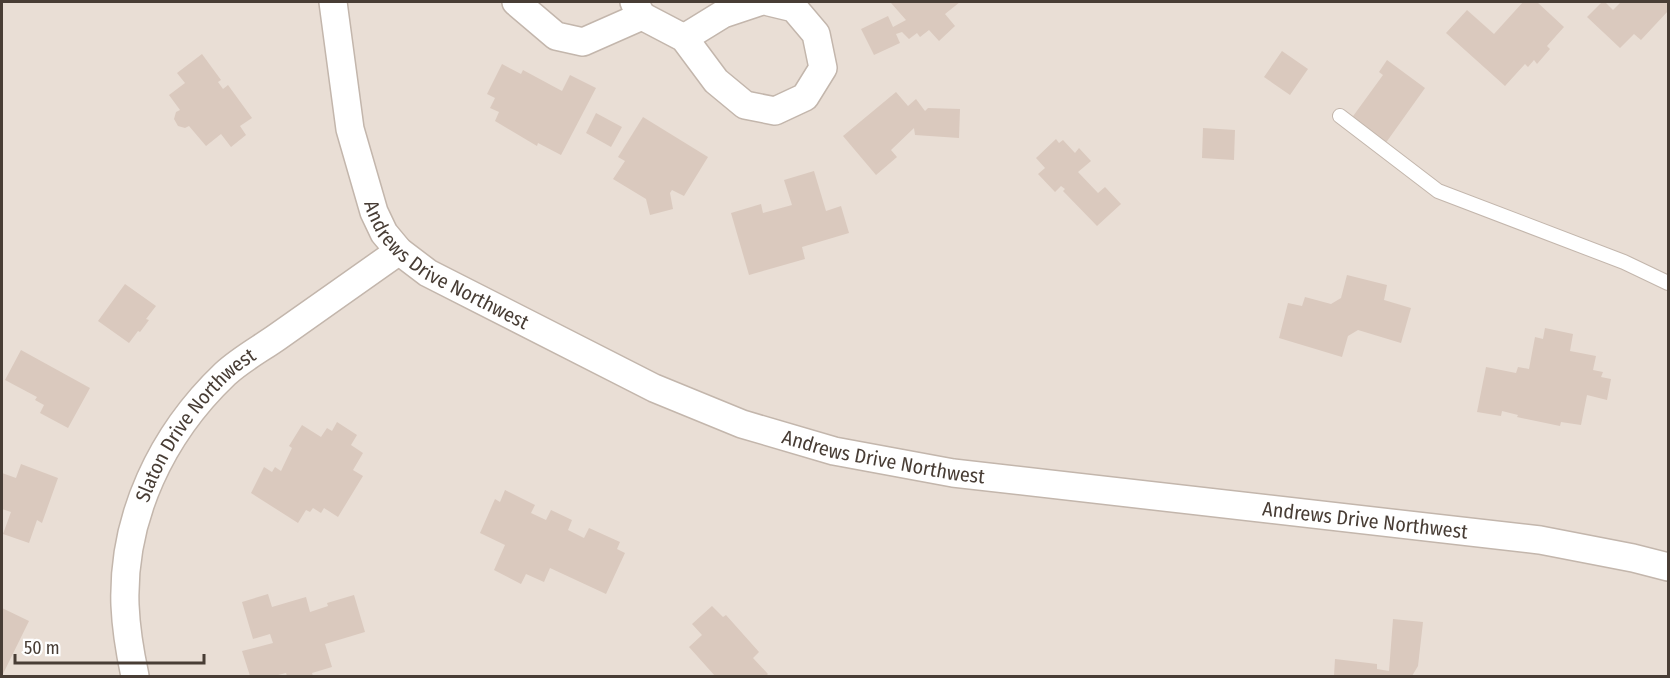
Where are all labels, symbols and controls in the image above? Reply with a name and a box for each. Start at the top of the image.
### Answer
street label: Andrews Drive Northwest [359,197,533,335]
street label: Slaton Drive Northwest [130,342,260,505]
street label: Andrews Drive Northwest [779,424,987,489]
street label: Andrews Drive Northwest [1261,496,1469,544]
scale bar [15,627,204,665]
text: 50 m [24,637,60,659]

